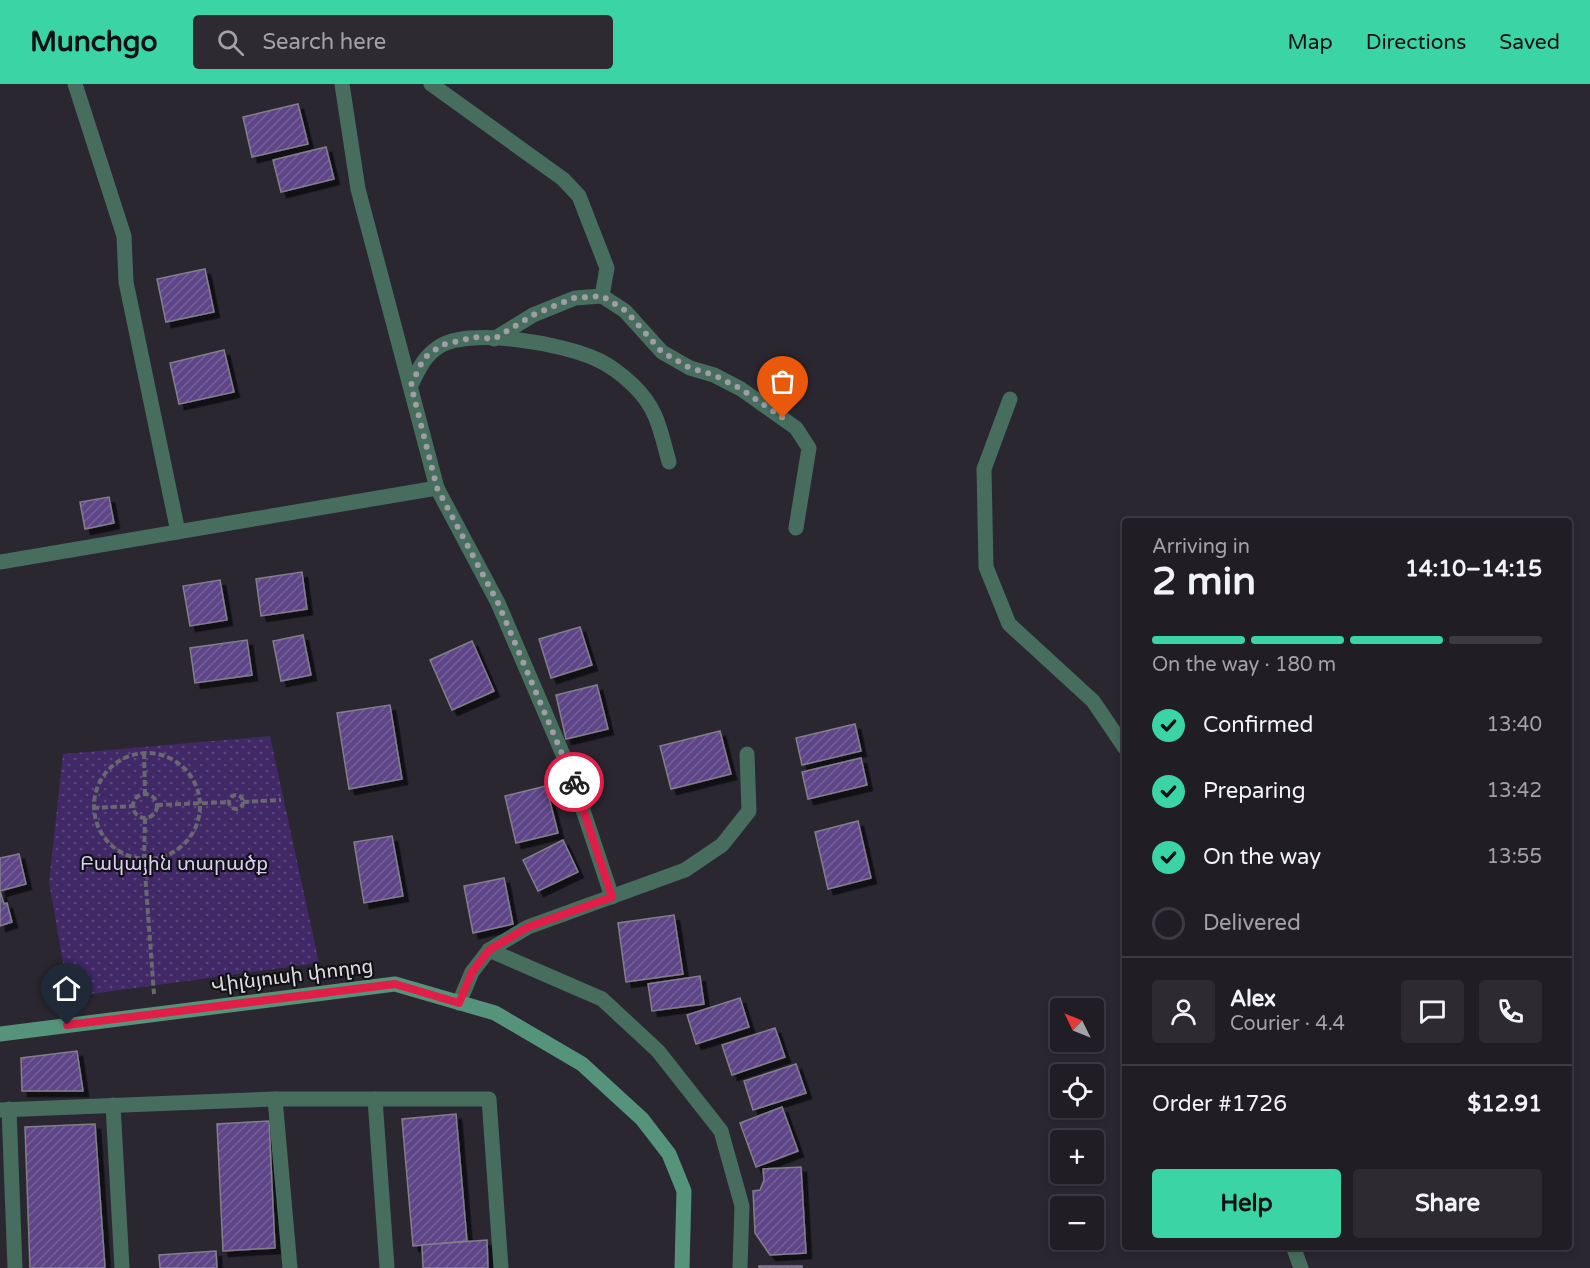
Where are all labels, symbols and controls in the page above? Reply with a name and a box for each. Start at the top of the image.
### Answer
search box [193,15,613,69]
text: Munchgo [30,25,157,59]
icon: search [214,26,247,59]
text: Search here [262,29,386,55]
text: Map [1287,30,1333,55]
text: Directions [1366,30,1466,55]
text: Saved [1499,30,1560,55]
pin [757,356,808,418]
icon: bag [766,365,799,398]
text: Arriving in [1152,535,1250,559]
text: 14:10–14:15 [1405,556,1542,582]
text: 2 min [1152,558,1256,605]
text: On the way · 180 m [1152,653,1336,677]
icon: check [1152,709,1185,742]
text: Confirmed [1203,712,1313,738]
text: 13:40 [1487,713,1542,737]
courier [544,752,604,812]
icon: bike [558,766,591,799]
icon: check [1152,775,1185,808]
text: Preparing [1203,778,1306,804]
text: 13:42 [1487,779,1542,803]
icon: check [1152,841,1185,874]
text: On the way [1203,844,1321,870]
text: 13:55 [1487,845,1542,869]
park label: Բակային տարածք [80,852,268,876]
text: Delivered [1203,910,1301,936]
street label: Վիլնյուսի փողոց [210,954,375,998]
pin [41,963,92,1025]
icon: home [50,972,83,1005]
button: person [1152,980,1215,1043]
button: chat [1401,980,1464,1043]
button: phone [1479,980,1542,1043]
text: Alex [1230,986,1276,1012]
north arrow [1050,998,1104,1052]
map controls [1050,998,1104,1250]
text: Courier · 4.4 [1230,1012,1345,1036]
button: locate [1050,1064,1104,1118]
text: Order #1726 [1152,1091,1287,1117]
text: $12.91 [1467,1091,1542,1117]
button: + [1050,1130,1104,1184]
button: Help [1152,1169,1341,1238]
button: Share [1353,1169,1542,1238]
button: − [1050,1196,1104,1250]

